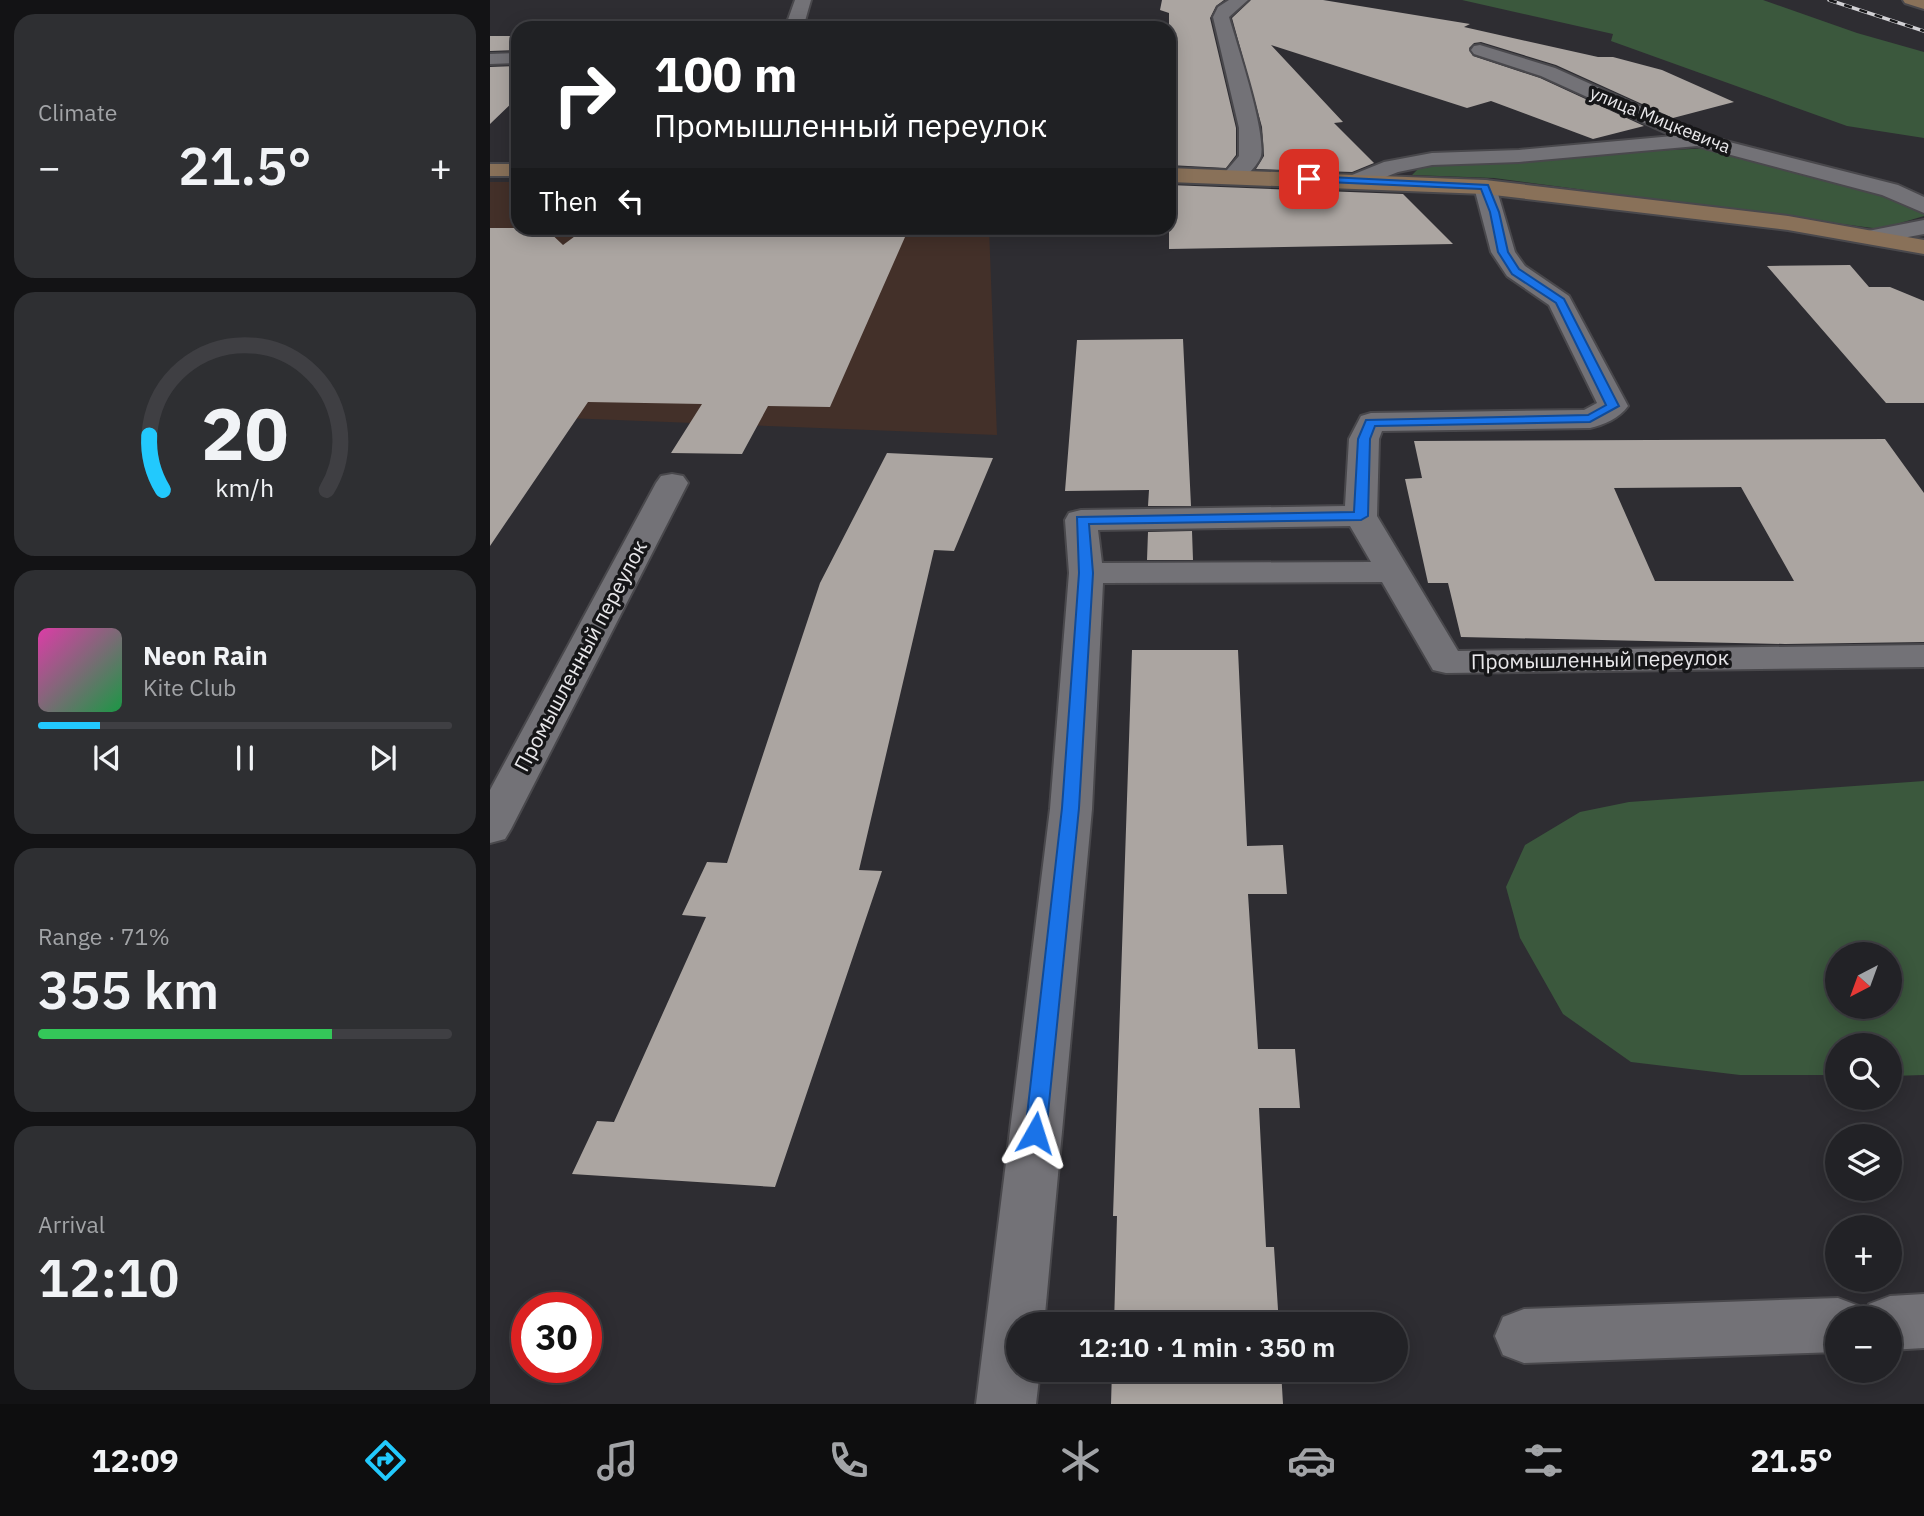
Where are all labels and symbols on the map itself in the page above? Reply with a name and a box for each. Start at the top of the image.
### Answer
street label: улица Мицкевича [1587,81,1734,158]
pin [1279,149,1339,209]
street label: Промышленный переулок [507,535,653,776]
street label: Промышленный переулок [1471,643,1729,675]
north arrow [1825,942,1902,1018]
position arrow [998,1096,1072,1170]
speed limit sign: 30 [511,1292,602,1383]

